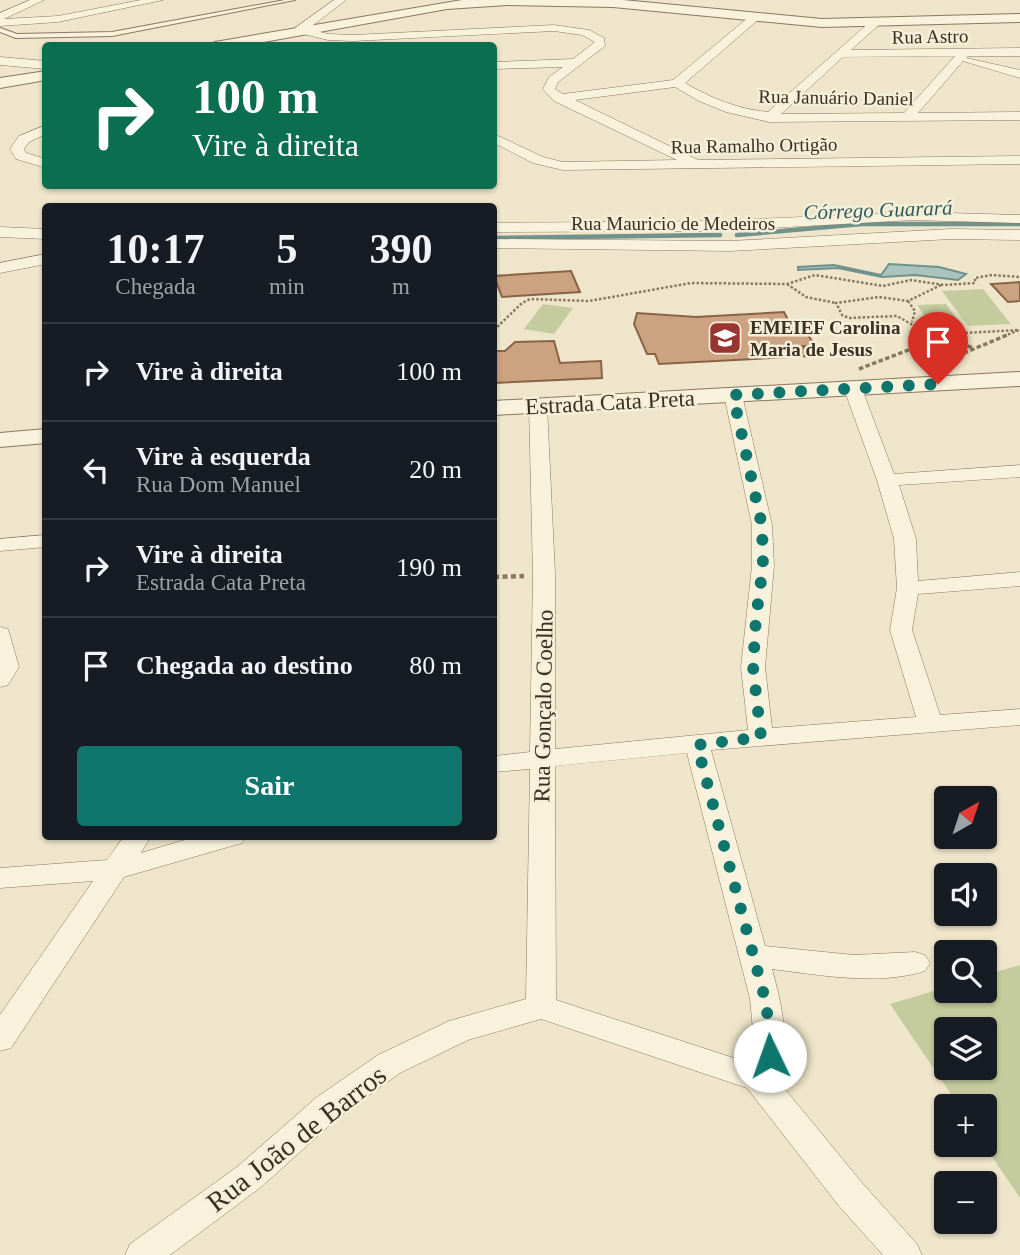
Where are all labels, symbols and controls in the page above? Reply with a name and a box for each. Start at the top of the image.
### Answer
street label: Rua Astro [892,25,968,48]
text: 100 m [192,69,319,124]
icon: right [77,70,168,161]
street label: Rua Januário Daniel [758,86,914,109]
text: Vire à direita [192,127,359,163]
street label: Rua Ramalho Ortigão [670,134,838,157]
water label: Córrego Guarará [803,195,953,225]
street label: Rua Mauricio de Medeiros [571,213,775,234]
text: 10:17 [107,226,205,272]
text: 5 [276,226,297,272]
text: 390 [369,226,432,272]
text: Chegada [115,274,196,299]
text: min [269,274,305,299]
text: m [392,274,410,299]
pin [908,312,968,384]
place label: EMEIEF Carolina Maria de Jesus [750,317,901,360]
school or university icon: EMEIEF Carolina Maria de Jesus [706,319,744,357]
icon: arrive [919,323,957,361]
icon: right [77,353,115,391]
text: Vire à direita [136,357,283,386]
text: 100 m [396,357,462,386]
street label: Estrada Cata Preta [525,386,696,419]
text: Vire à esquerda [136,442,311,471]
icon: left [77,451,115,489]
text: 20 m [409,455,462,484]
text: Rua Dom Manuel [136,472,301,497]
text: Vire à direita [136,540,283,569]
icon: right [77,549,115,587]
text: 190 m [396,553,462,582]
text: Estrada Cata Preta [136,570,306,595]
street label: Rua Gonçalo Coelho [529,609,558,803]
icon: arrive [77,647,115,685]
text: Chegada ao destino [136,651,353,680]
text: 80 m [409,651,462,680]
button: Sair [77,746,462,826]
north arrow [934,786,998,849]
map controls [934,786,997,1234]
button: sound [934,863,997,926]
button: search [934,940,997,1003]
button: layers [934,1017,997,1080]
position arrow [733,1019,807,1093]
street label: Rua João de Barros [201,1059,392,1218]
button: + [934,1094,997,1157]
button: − [934,1171,997,1234]

